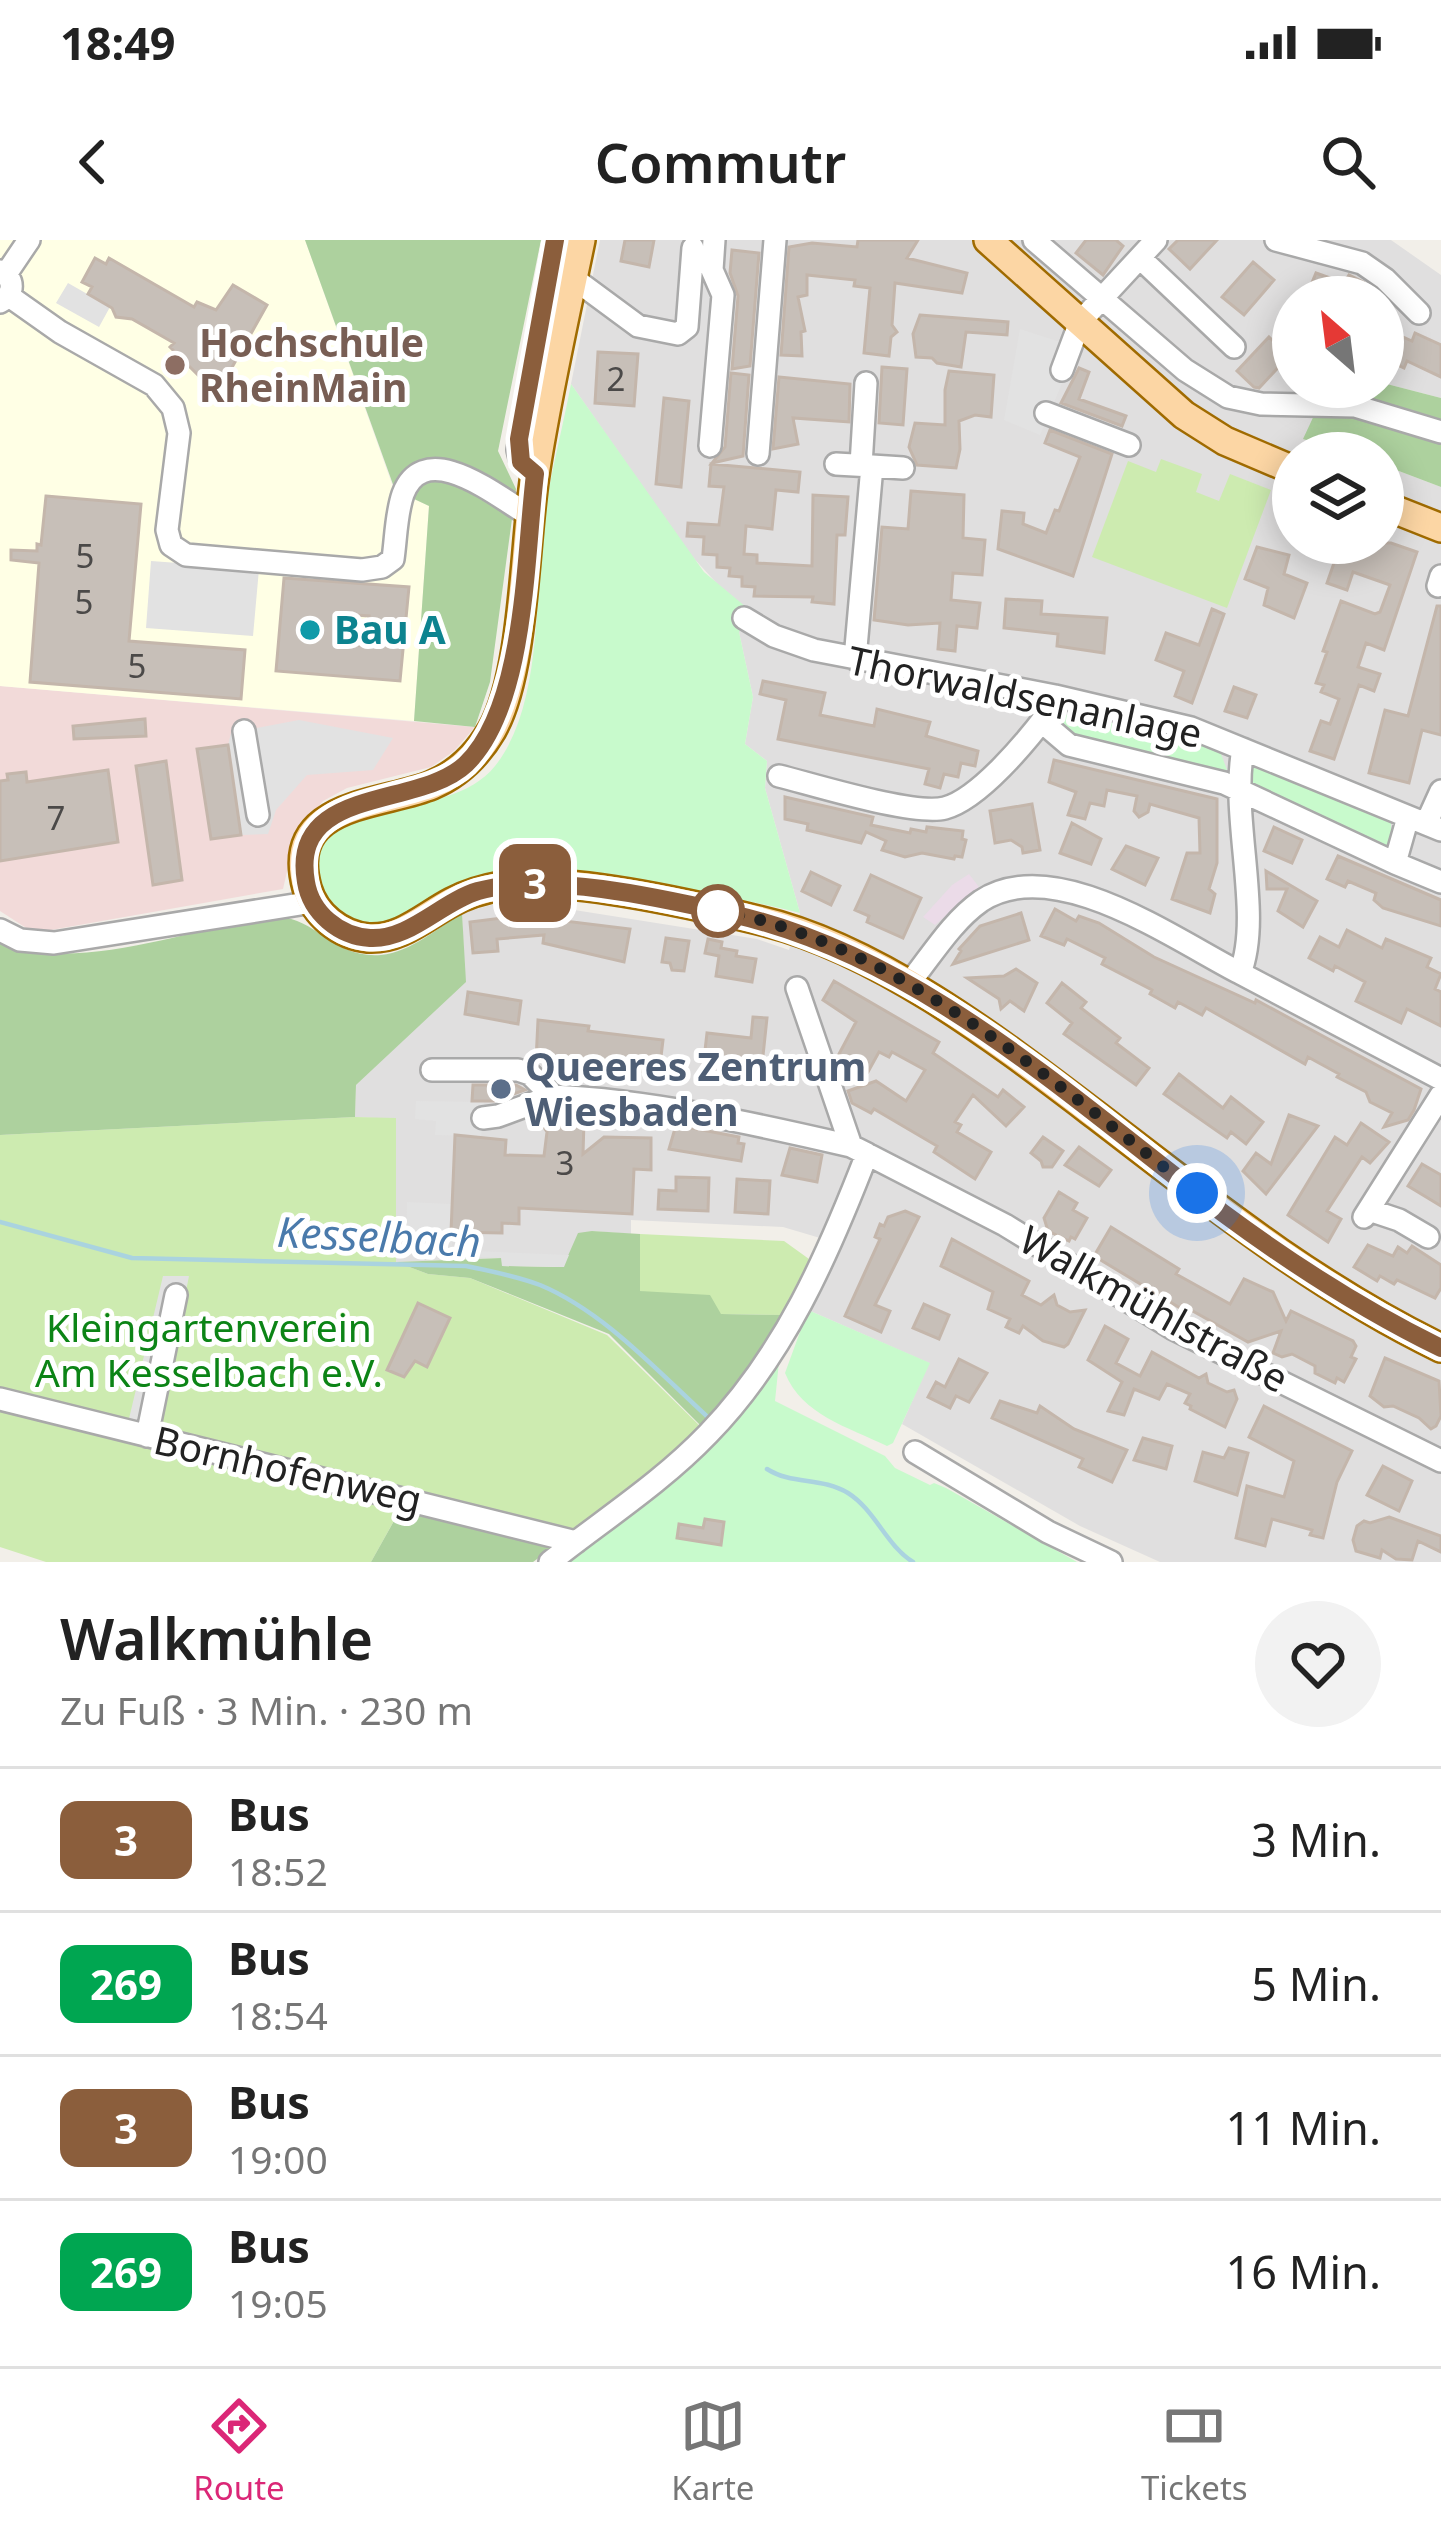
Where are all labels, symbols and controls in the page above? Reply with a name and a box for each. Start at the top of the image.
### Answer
text: 18:49 [60,12,176,73]
text: Commutr [595,125,846,199]
icon: back [60,129,126,195]
icon: search [1315,129,1381,195]
north arrow [1272,276,1404,408]
map controls [1272,276,1404,564]
place label: Hochschule RheinMain [199,315,424,413]
marker: Hochschule RheinMain [162,352,188,378]
house number: 2 [607,356,625,401]
button: layers [1272,432,1404,564]
house number: 5 [76,533,94,578]
house number: 5 [75,579,93,624]
place label: Bau A [334,602,446,655]
marker: Bau A [297,617,323,643]
street label: Thorwaldsenanlage [843,632,1207,759]
house number: 5 [128,643,146,688]
house number: 7 [47,795,65,840]
line badge: 3 [496,844,574,922]
text: 3 [523,854,547,911]
unlabelled marker [693,886,743,936]
place label: Queeres Zentrum Wiesbaden [525,1039,866,1137]
marker: Queeres Zentrum Wiesbaden [488,1076,514,1102]
house number: 3 [556,1140,574,1185]
your location [1167,1163,1227,1223]
water label: Kesselbach [276,1202,483,1269]
street label: Walkmühlstraße [1011,1212,1299,1403]
park label: Kleingartenverein Am Kesselbach e.V. [35,1300,383,1398]
street label: Bornhofenweg [149,1412,427,1525]
text: Walkmühle [60,1599,373,1677]
button: heart [1255,1601,1381,1727]
text: Zu Fuß · 3 Min. · 230 m [60,1683,473,1736]
text: Bus [228,1783,310,1844]
text: 3 Min. [1251,1809,1381,1870]
text: 3 [114,1811,138,1868]
text: 18:52 [228,1844,328,1897]
text: Bus [228,1927,310,1988]
text: 5 Min. [1251,1953,1381,2014]
text: 269 [90,1955,162,2012]
text: 18:54 [228,1988,328,2041]
text: Bus [228,2071,310,2132]
text: 11 Min. [1226,2097,1381,2158]
text: 3 [114,2099,138,2156]
text: 19:00 [228,2132,328,2185]
text: Bus [228,2215,310,2276]
text: 16 Min. [1226,2241,1381,2302]
text: 269 [90,2243,162,2300]
text: 19:05 [228,2276,328,2329]
tab: Route [193,2393,285,2510]
tab: Karte [671,2393,754,2510]
tab: Tickets [1141,2393,1248,2510]

